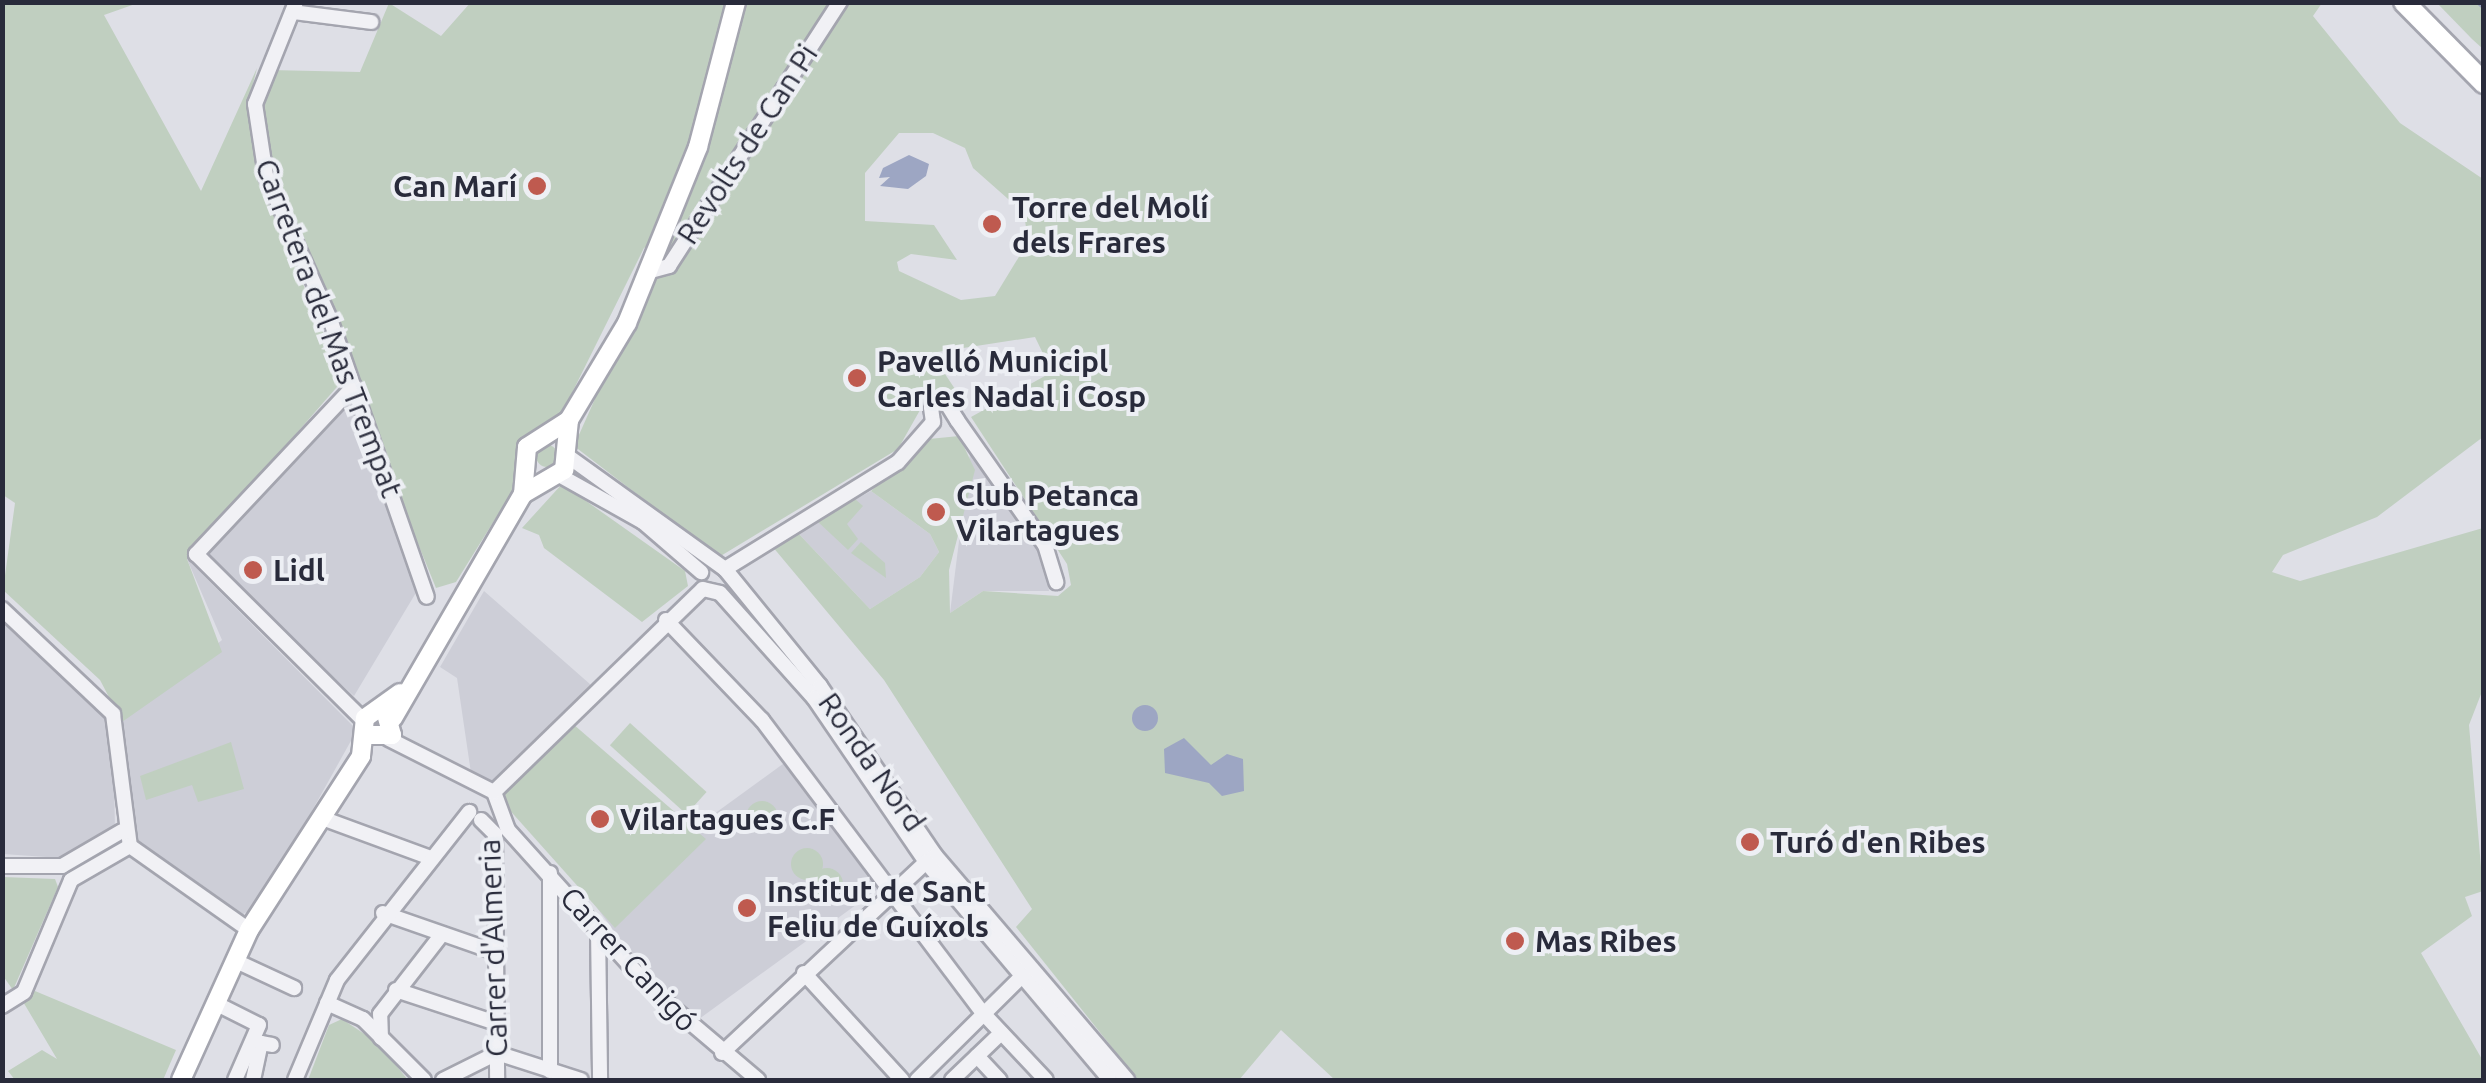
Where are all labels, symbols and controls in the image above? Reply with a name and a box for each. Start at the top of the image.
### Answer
street label: Revolts de Can Pi [669,37,825,251]
street label: Carretera del Mas Trempat [248,154,410,502]
place label: Can Marí [393,168,517,204]
marker: Can Marí [526,175,548,197]
place label: Torre del Molí dels Frares [1012,189,1208,260]
marker: Torre del Molí dels Frares [981,213,1003,235]
place label: Pavelló Municipl Carles Nadal i Cosp [877,343,1146,414]
marker: Pavelló Municipl Carles Nadal i Cosp [846,367,868,389]
place label: Club Petanca Vilartagues [956,477,1139,548]
marker: Club Petanca Vilartagues [925,501,947,523]
place label: Lidl [273,552,325,588]
marker: Lidl [242,559,264,581]
street label: Ronda Nord [811,686,933,838]
place label: Vilartagues C.F [620,801,835,837]
marker: Vilartagues C.F [589,808,611,830]
place label: Turó d'en Ribes [1770,824,1986,860]
marker: Turó d'en Ribes [1739,831,1761,853]
street label: Carrer d'Almeria [471,838,515,1058]
place label: Institut de Sant Feliu de Guíxols [767,873,989,944]
street label: Carrer Canigó [553,879,705,1039]
marker: Institut de Sant Feliu de Guíxols [736,897,758,919]
place label: Mas Ribes [1535,923,1677,959]
marker: Mas Ribes [1504,930,1526,952]

